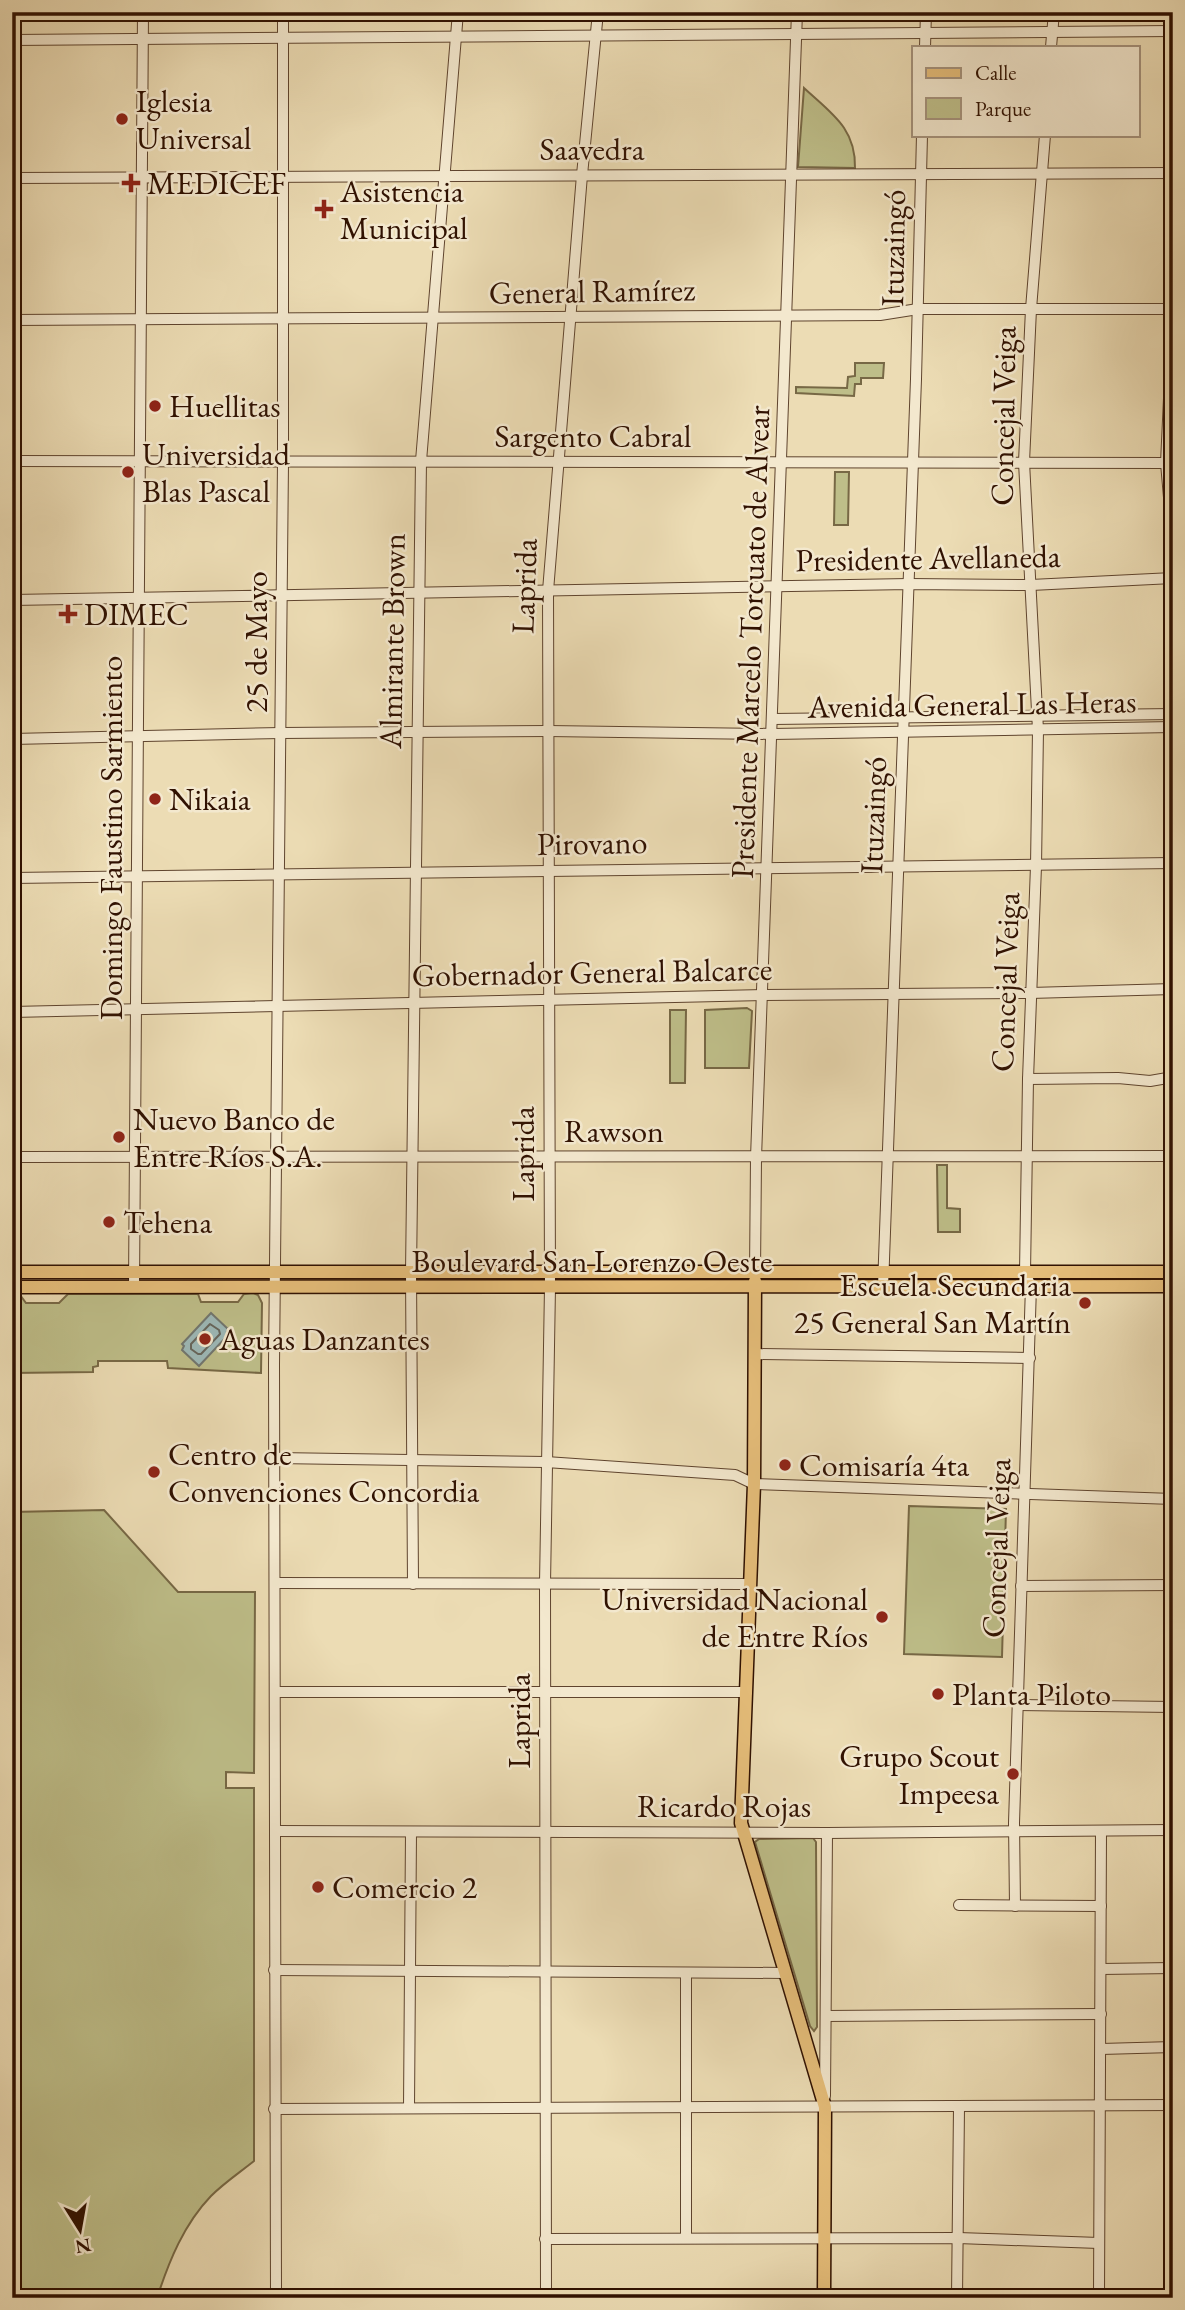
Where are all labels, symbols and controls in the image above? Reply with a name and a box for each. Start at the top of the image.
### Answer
legend [912,46,1140,136]
text: Calle [975,59,1017,86]
place label: Iglesia Universal [136,80,252,159]
text: Parque [975,95,1031,122]
marker: Iglesia Universal [114,111,130,127]
street label: Saavedra [540,128,645,170]
place label: MEDICEF [147,162,286,204]
place label: Asistencia Municipal [339,170,468,249]
marker: MEDICEF [121,173,141,193]
street label: Ituzaingó [871,189,915,307]
marker: Asistencia Municipal [314,199,334,219]
street label: General Ramírez [489,268,695,314]
street label: Concejal Veiga [980,326,1026,506]
place label: Huellitas [169,385,281,427]
marker: Huellitas [147,398,163,414]
street label: Presidente Marcelo Torcuato de Alvear [721,404,779,879]
street label: Sargento Cabral [494,415,692,457]
place label: Universidad Blas Pascal [142,433,291,512]
marker: Universidad Blas Pascal [120,464,136,480]
street label: Almirante Brown [369,533,415,750]
street label: Presidente Avellaneda [795,535,1061,581]
street label: Laprida [501,537,547,634]
street label: 25 de Mayo [235,571,277,713]
place label: DIMEC [84,593,189,635]
marker: DIMEC [58,604,78,624]
street label: Domingo Faustino Sarmiento [90,656,132,1020]
street label: Avenida General Las Heras [806,680,1137,728]
street label: Ituzaingó [850,756,896,874]
place label: Nikaia [169,778,251,820]
marker: Nikaia [147,791,163,807]
street label: Pirovano [536,821,648,865]
street label: Concejal Veiga [981,891,1029,1073]
street label: Gobernador General Balcarce [411,948,773,996]
place label: Nuevo Banco de Entre Ríos S.A. [133,1098,335,1177]
street label: Laprida [502,1106,544,1202]
street label: Rawson [564,1110,664,1152]
marker: Nuevo Banco de Entre Ríos S.A. [111,1129,127,1145]
place label: Tehena [123,1201,212,1243]
marker: Tehena [101,1214,117,1230]
street label: Boulevard San Lorenzo Oeste [412,1240,772,1282]
place label: Escuela Secundaria 25 General San Martín [794,1264,1071,1343]
marker: Escuela Secundaria 25 General San Martín [1077,1295,1093,1311]
place label: Aguas Danzantes [218,1318,430,1360]
marker: Aguas Danzantes [197,1331,213,1347]
place label: Centro de Convenciones Concordia [168,1433,479,1512]
place label: Comisaría 4ta [799,1444,970,1486]
marker: Comisaría 4ta [777,1457,793,1473]
street label: Concejal Veiga [972,1457,1020,1639]
marker: Centro de Convenciones Concordia [146,1464,162,1480]
place label: Universidad Nacional de Entre Ríos [601,1578,868,1657]
marker: Universidad Nacional de Entre Ríos [874,1609,890,1625]
street label: Laprida [498,1673,540,1769]
place label: Planta Piloto [952,1673,1111,1715]
marker: Planta Piloto [930,1686,946,1702]
place label: Grupo Scout Impeesa [839,1735,999,1814]
marker: Grupo Scout Impeesa [1005,1766,1021,1782]
street label: Ricardo Rojas [637,1785,811,1827]
place label: Comercio 2 [332,1866,478,1908]
marker: Comercio 2 [310,1879,326,1895]
north arrow [46,2194,116,2264]
text: N [73,2232,93,2260]

